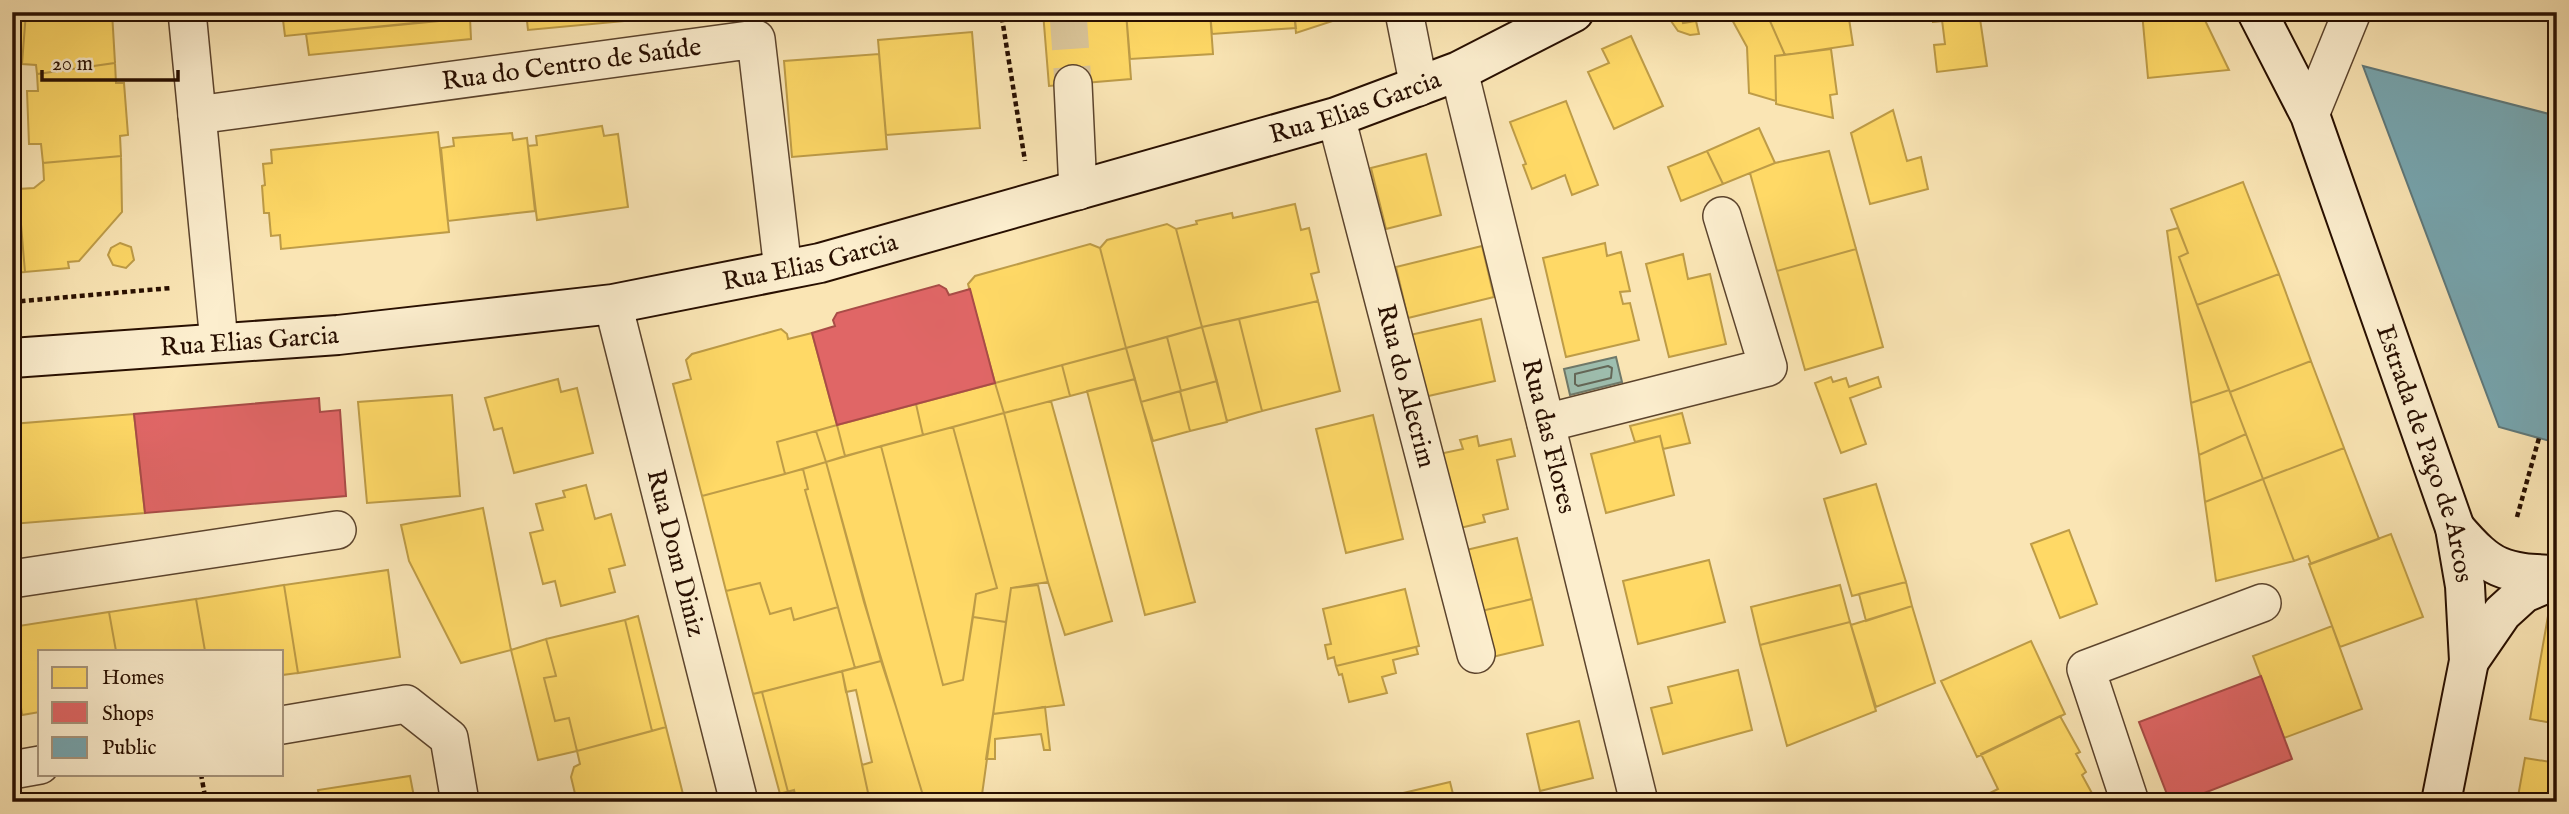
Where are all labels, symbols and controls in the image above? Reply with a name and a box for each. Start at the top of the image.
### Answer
street label: Rua do Centro de Saúde [440,30,703,98]
scale bar [42,38,178,82]
text: 20 m [52,51,93,78]
street label: Rua Elias Garcia [1266,62,1446,151]
street label: Rua Elias Garcia [720,225,902,298]
street label: Rua do Alecrim [1369,301,1443,471]
street label: Rua Elias Garcia [159,318,341,364]
street label: Estrada de Paço de Arcos [2369,321,2481,585]
street label: Rua das Flores [1514,355,1584,517]
street label: Rua Dom Diniz [639,466,713,640]
legend [38,650,284,776]
text: Homes [102,665,164,692]
text: Shops [102,701,154,728]
text: Public [102,735,156,762]

